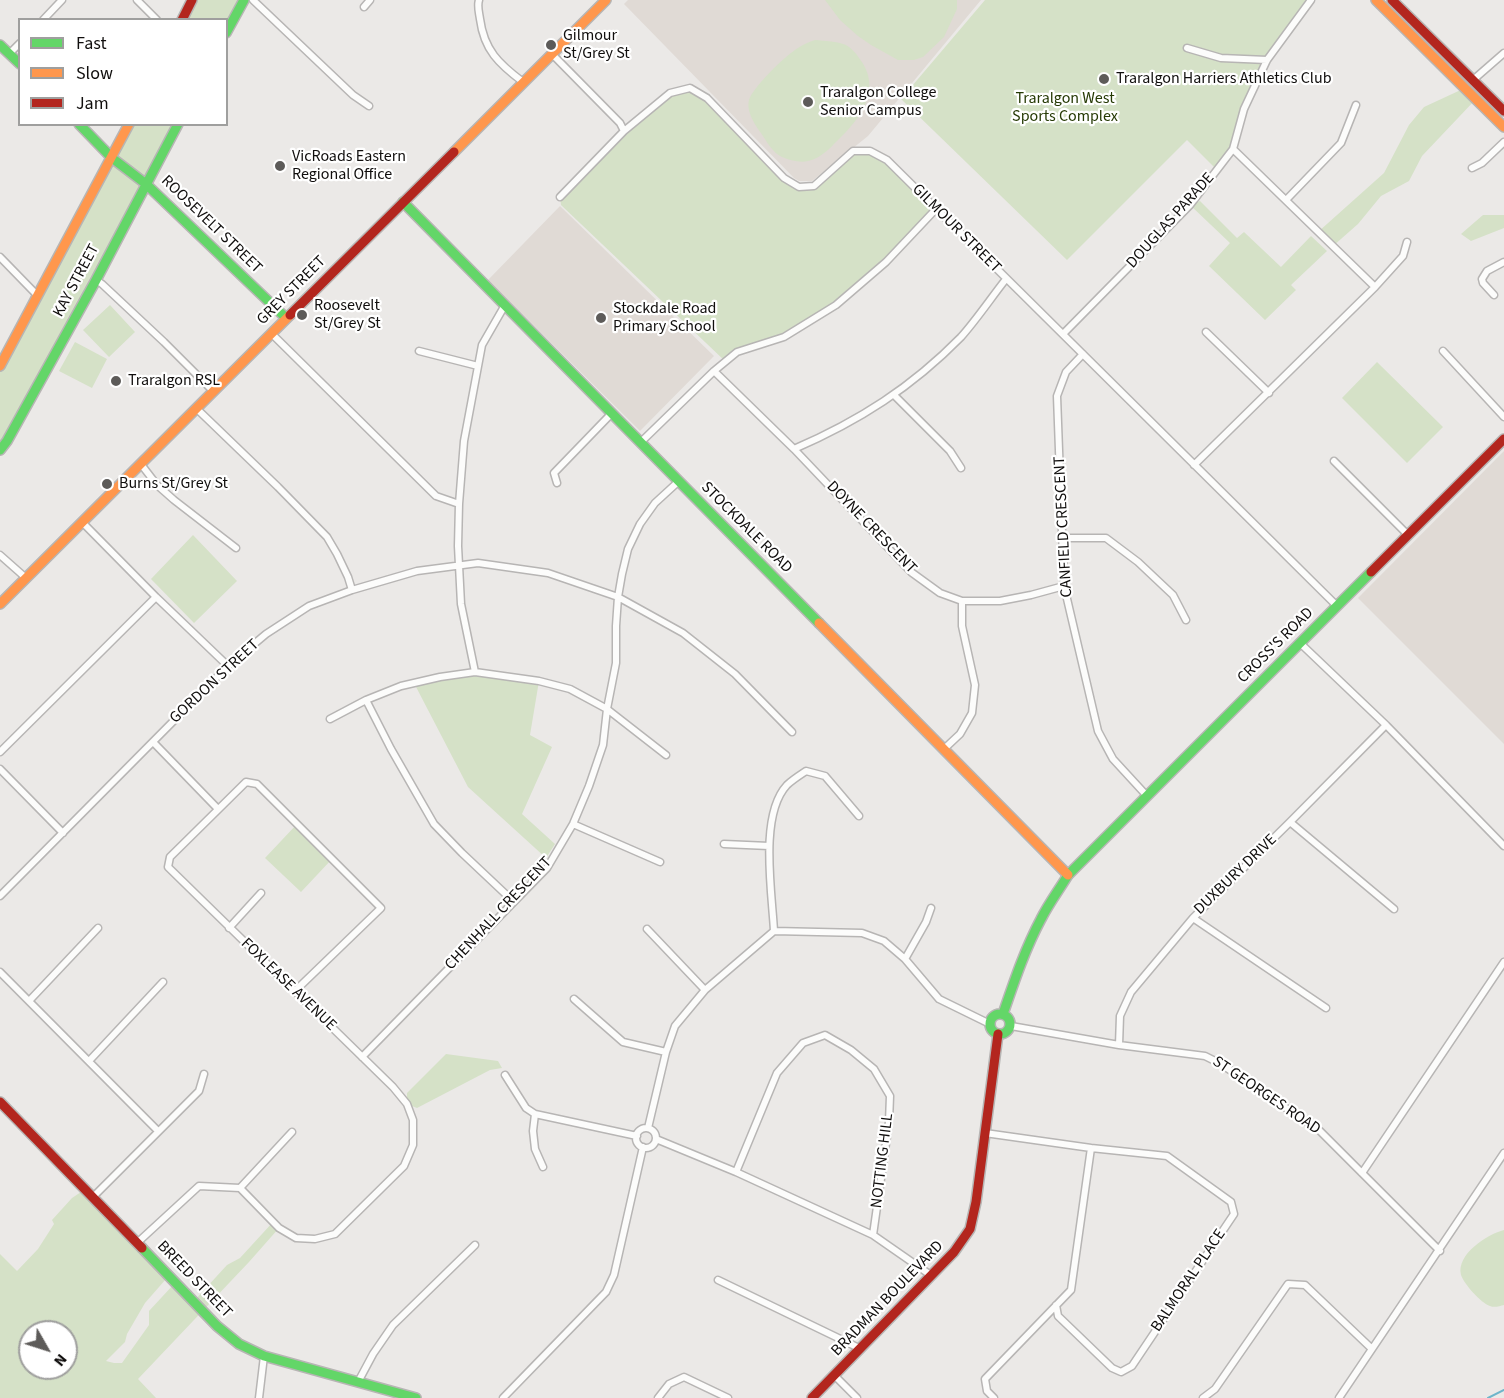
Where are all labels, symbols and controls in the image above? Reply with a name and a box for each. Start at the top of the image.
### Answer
legend [18,18,228,126]
place label: Gilmour St/Grey St [563,26,630,64]
text: Fast [76,31,107,56]
marker: Gilmour St/Grey St [544,38,558,52]
text: Slow [76,61,113,86]
place label: Traralgon Harriers Athletics Club [1116,69,1331,89]
marker: Traralgon Harriers Athletics Club [1097,72,1111,86]
place label: Traralgon College Senior Campus [820,83,936,121]
park label: Traralgon West Sports Complex [1012,89,1118,127]
text: Jam [76,91,109,116]
marker: Traralgon College Senior Campus [801,95,815,109]
place label: VicRoads Eastern Regional Office [292,147,406,185]
marker: VicRoads Eastern Regional Office [273,159,287,173]
street label: DOUGLAS PARADE [1123,169,1219,273]
street label: ROOSEVELT STREET [157,172,265,278]
street label: GILMOUR STREET [907,180,1005,278]
street label: KAY STREET [50,241,104,321]
street label: GREY STREET [254,253,330,329]
place label: Roosevelt St/Grey St [314,296,381,334]
place label: Stockdale Road Primary School [613,299,716,337]
marker: Roosevelt St/Grey St [295,308,309,322]
marker: Stockdale Road Primary School [594,311,608,325]
place label: Traralgon RSL [128,371,220,391]
marker: Traralgon RSL [109,374,123,388]
street label: CANFIELD CRESCENT [1051,456,1077,598]
place label: Burns St/Grey St [119,474,228,494]
marker: Burns St/Grey St [100,477,114,491]
street label: STOCKDALE ROAD [696,478,796,578]
street label: DOYNE CRESCENT [822,478,920,578]
street label: CROSS'S ROAD [1234,604,1318,688]
street label: GORDON STREET [166,636,264,728]
street label: DUXBURY DRIVE [1191,831,1281,919]
street label: CHENHALL CRESCENT [442,853,556,975]
street label: FOXLEASE AVENUE [236,934,340,1036]
street label: ST GEORGES ROAD [1208,1053,1324,1139]
street label: NOTTING HILL [868,1112,898,1210]
street label: BALMORAL PLACE [1148,1226,1230,1336]
street label: BREED STREET [152,1237,236,1323]
street label: BRADMAN BOULEVARD [828,1237,948,1361]
north arrow [18,1320,78,1380]
text: N [49,1349,72,1371]

